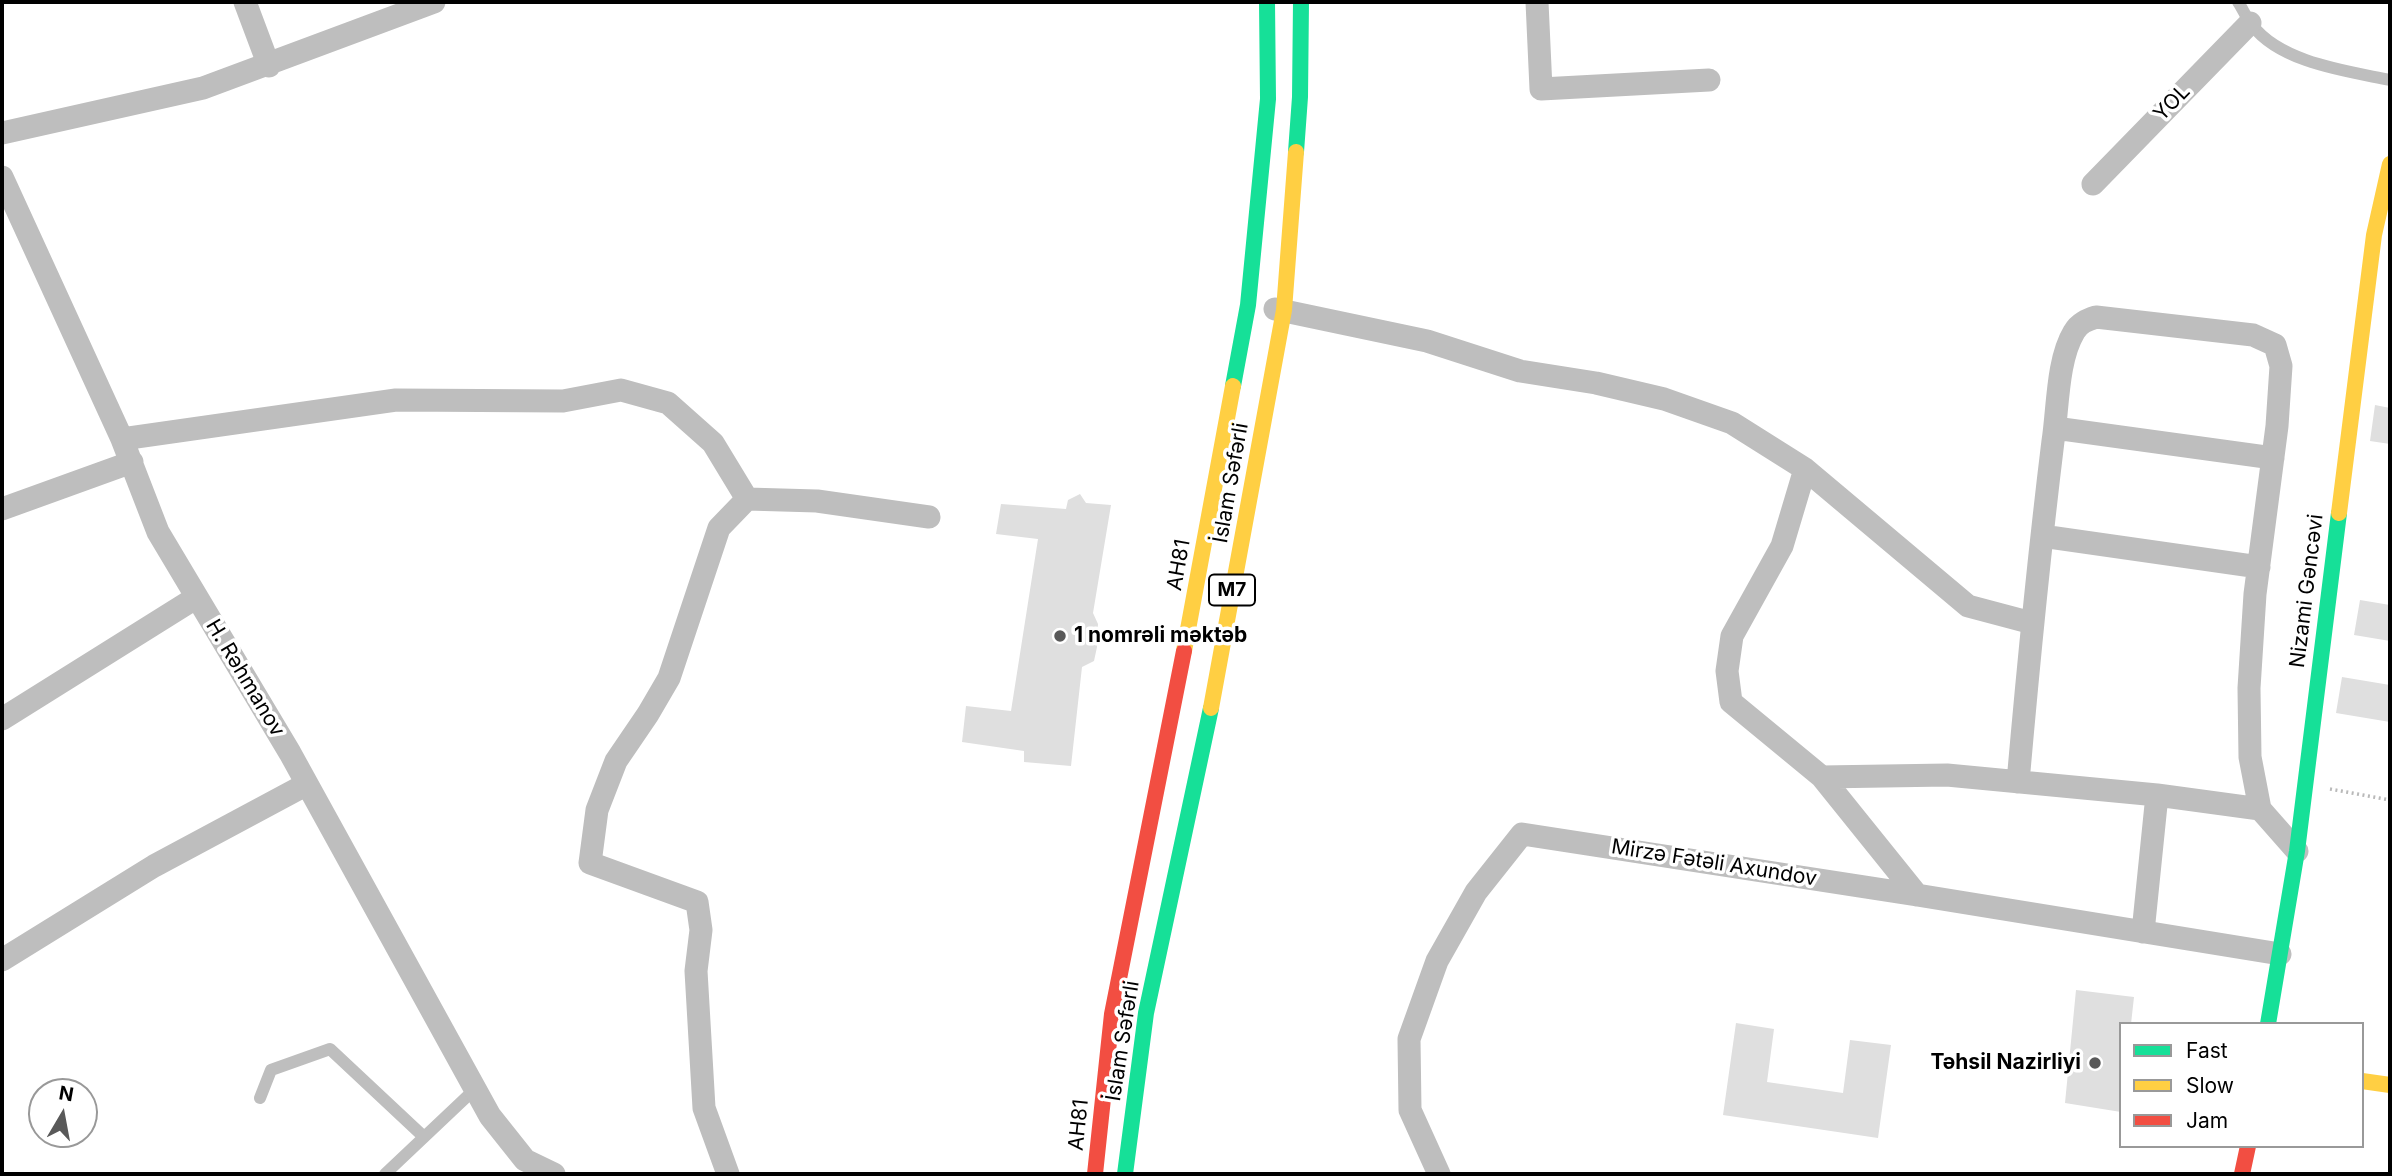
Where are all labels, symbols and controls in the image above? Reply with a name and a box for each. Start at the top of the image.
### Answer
street label: YOL [2149,79,2195,127]
street label: İslam Səfərli [1208,421,1254,545]
street label: Nizami Gəncəvi [2285,513,2329,669]
street label: AH81 [1162,537,1196,593]
road number: M7 [1209,575,1255,606]
street label: H. Rəhmanov [200,615,290,741]
place label: 1 nomrəli məktəb [1074,623,1247,649]
marker: 1 nomrəli məktəb [1052,628,1068,644]
street label: Mirzə Fətəli Axundov [1609,834,1819,892]
street label: İslam Səfərli [1101,979,1145,1103]
legend [2119,1022,2364,1148]
text: Fast [2186,1038,2228,1063]
place label: Təhsil Nazirliyi [1930,1050,2081,1076]
marker: Təhsil Nazirliyi [2087,1055,2103,1071]
text: Slow [2186,1073,2234,1098]
north arrow [28,1078,98,1148]
text: N [57,1081,76,1106]
street label: AH81 [1064,1098,1094,1152]
text: Jam [2186,1108,2228,1133]

